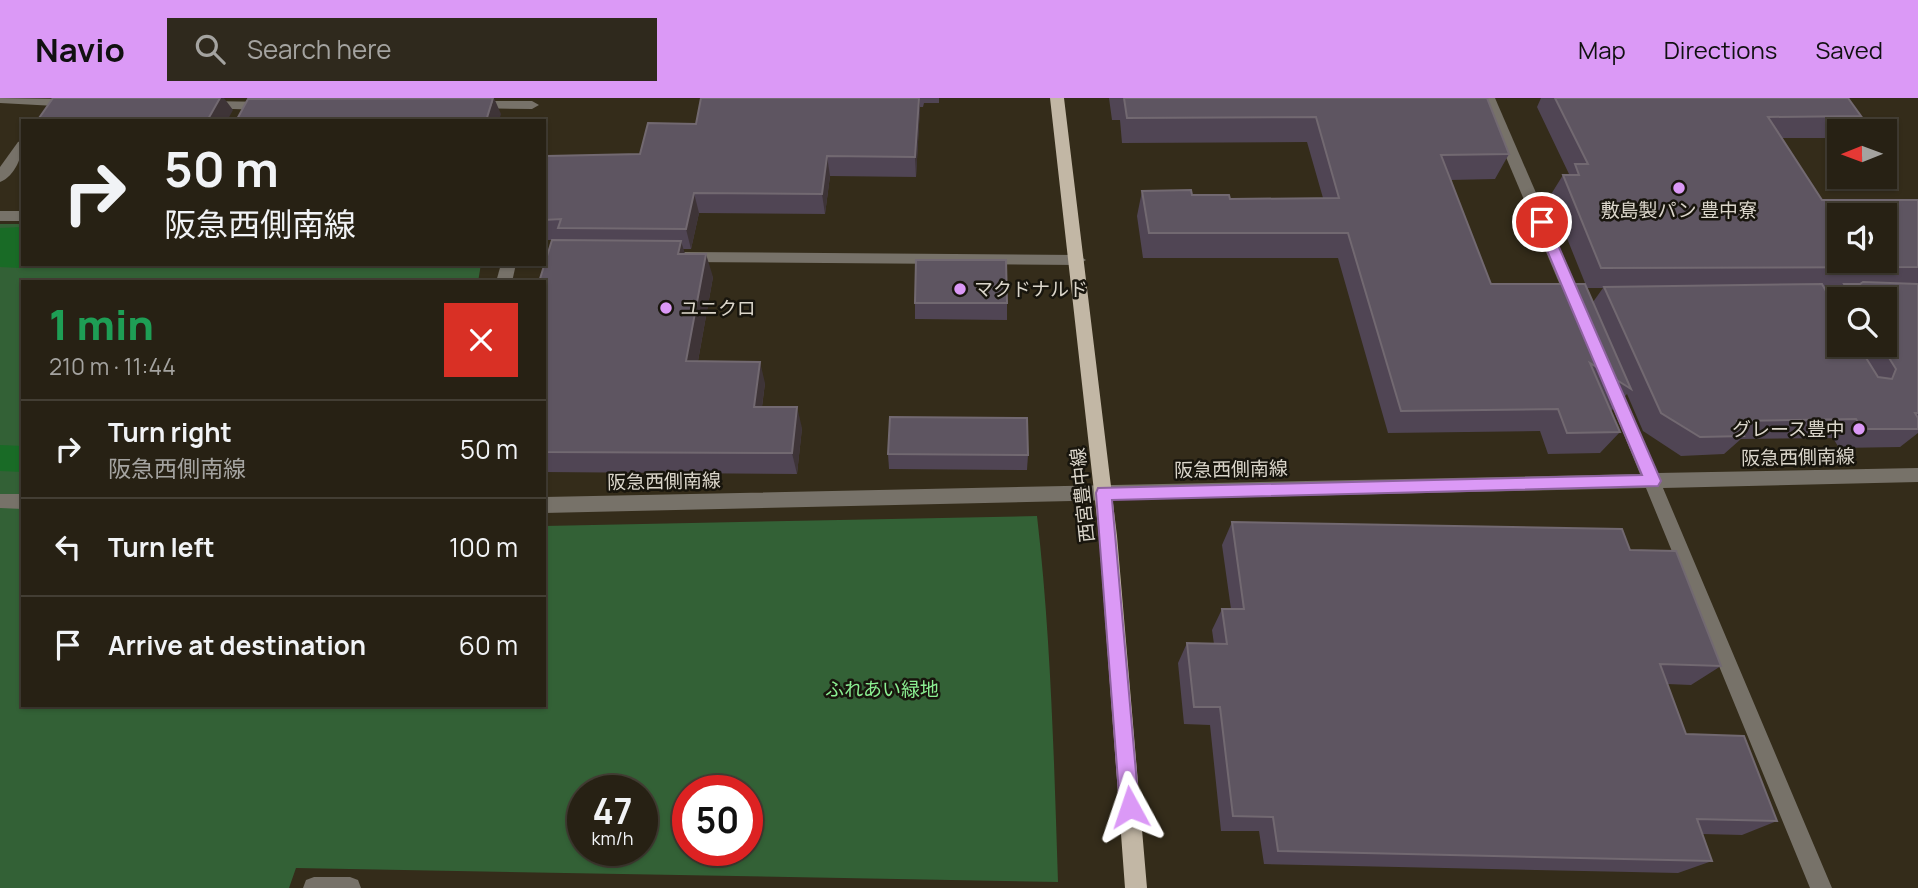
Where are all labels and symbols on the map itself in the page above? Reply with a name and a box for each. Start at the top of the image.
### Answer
north arrow [1827,119,1897,189]
marker: 敷島製パン 豊中寮 [1671,180,1687,196]
pin [1512,192,1572,252]
place label: 敷島製パン 豊中寮 [1601,197,1757,223]
place label: マクドナルド [974,276,1088,302]
marker: マクドナルド [952,281,968,297]
place label: ユニクロ [680,295,756,321]
marker: ユニクロ [658,300,674,316]
place label: グレース豊中 [1732,416,1845,442]
marker: グレース豊中 [1851,421,1867,437]
street label: 阪急西側南線 [1741,443,1855,471]
street label: 西宮豊中線 [1064,446,1100,544]
street label: 阪急西側南線 [1174,455,1288,483]
street label: 阪急西側南線 [607,467,721,495]
park label: ふれあい緑地 [825,676,939,702]
position arrow [1093,770,1167,844]
speed limit sign: 50 [672,775,763,866]

